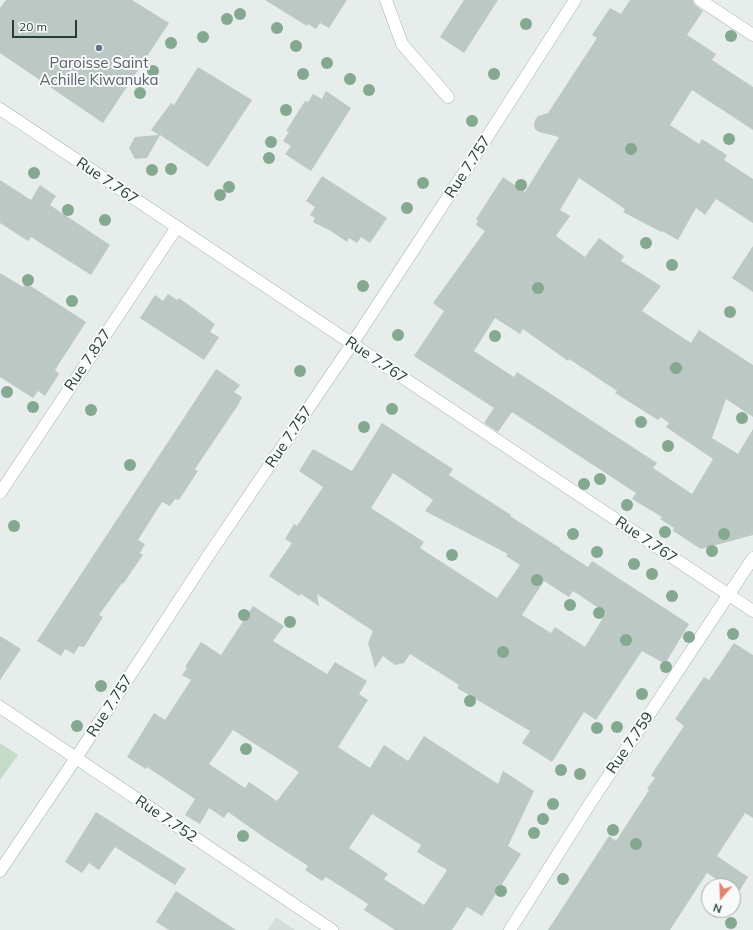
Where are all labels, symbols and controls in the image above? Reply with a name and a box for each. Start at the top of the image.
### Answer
scale bar [14,12,79,38]
text: 20 m [19,19,47,34]
marker: Paroisse Saint Achille Kiwanuka [94,43,104,53]
place label: Paroisse Saint Achille Kiwanuka [39,54,159,89]
street label: Rue 7.757 [441,133,495,201]
street label: Rue 7.767 [73,154,141,208]
street label: Rue 7.827 [61,326,115,394]
street label: Rue 7.767 [342,333,410,387]
street label: Rue 7.757 [262,403,316,471]
street label: Rue 7.767 [612,513,680,567]
street label: Rue 7.757 [83,672,137,740]
street label: Rue 7.759 [603,709,657,777]
street label: Rue 7.752 [132,792,200,846]
north arrow [701,878,741,918]
text: N [711,900,724,916]

